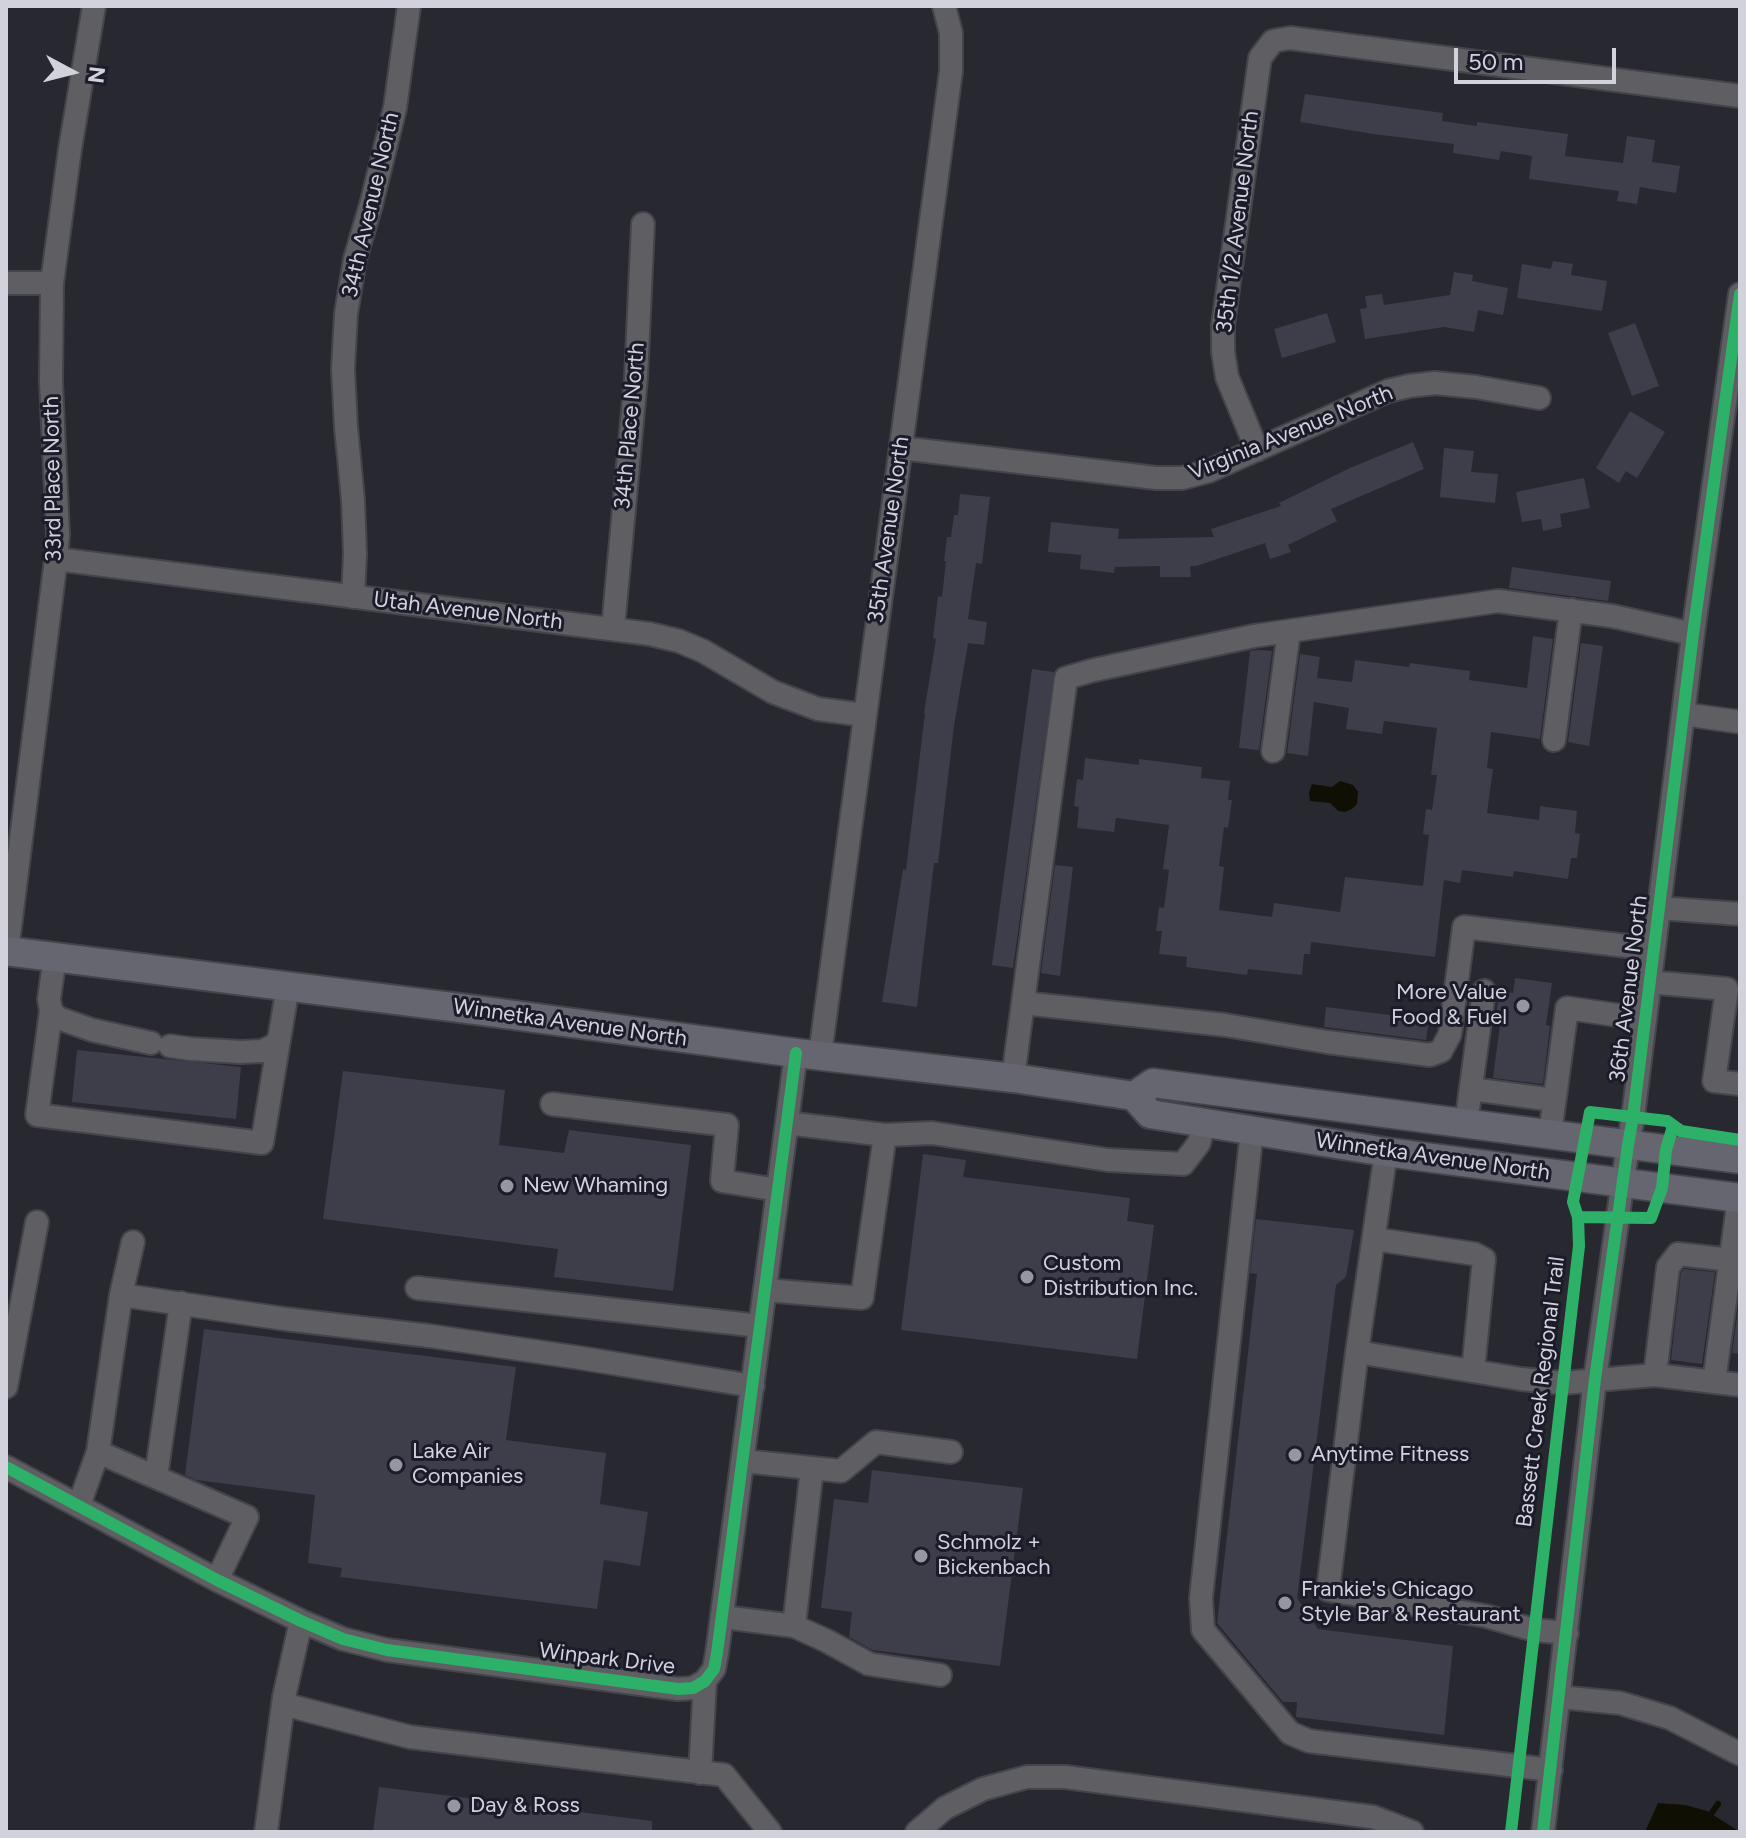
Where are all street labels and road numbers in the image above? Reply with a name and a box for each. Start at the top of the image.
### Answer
street label: 35th 1/2 Avenue North [1211,109,1265,335]
street label: 34th Avenue North [337,110,405,300]
street label: 34th Place North [610,341,650,511]
street label: Virginia Avenue North [1185,380,1397,486]
street label: 33rd Place North [38,396,68,562]
street label: 35th Avenue North [863,435,915,625]
street label: Utah Avenue North [372,586,564,636]
street label: 36th Avenue North [1604,894,1654,1084]
street label: Winnetka Avenue North [451,994,689,1052]
street label: Winnetka Avenue North [1314,1128,1552,1186]
street label: Bassett Creek Regional Trail [1511,1255,1571,1529]
street label: Winpark Drive [537,1638,677,1680]

